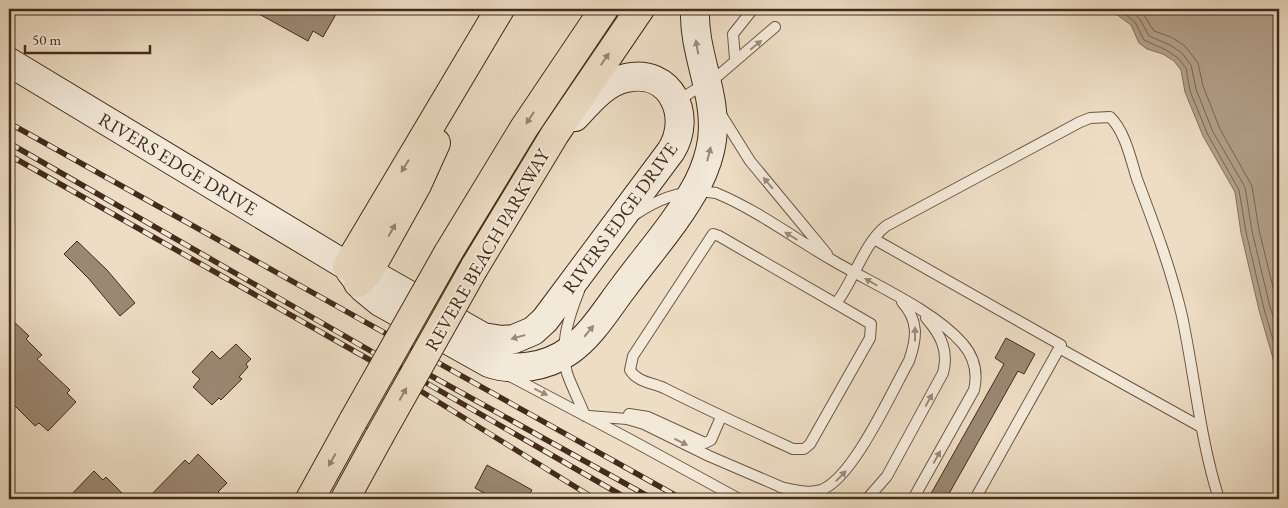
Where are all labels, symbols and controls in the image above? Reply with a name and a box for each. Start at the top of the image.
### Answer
scale bar [25,22,150,54]
text: 50 m [32,30,61,49]
one-way arrow [693,38,701,54]
one-way arrow [749,39,762,50]
one-way arrow [600,52,610,66]
street label: RIVERS EDGE DRIVE [94,107,262,221]
one-way arrow [525,112,535,125]
street label: RIVERS EDGE DRIVE [557,137,683,299]
street label: REVERE BEACH PARKWAY [419,144,556,355]
one-way arrow [705,147,713,162]
one-way arrow [400,159,409,172]
one-way arrow [762,177,773,190]
one-way arrow [387,224,396,237]
one-way arrow [784,231,797,240]
one-way arrow [863,278,878,286]
one-way arrow [584,325,595,338]
one-way arrow [911,325,919,341]
one-way arrow [510,334,525,342]
one-way arrow [399,387,407,401]
one-way arrow [534,389,548,397]
one-way arrow [925,393,934,406]
one-way arrow [674,438,688,446]
one-way arrow [933,449,941,464]
one-way arrow [328,453,336,467]
one-way arrow [835,470,847,482]

